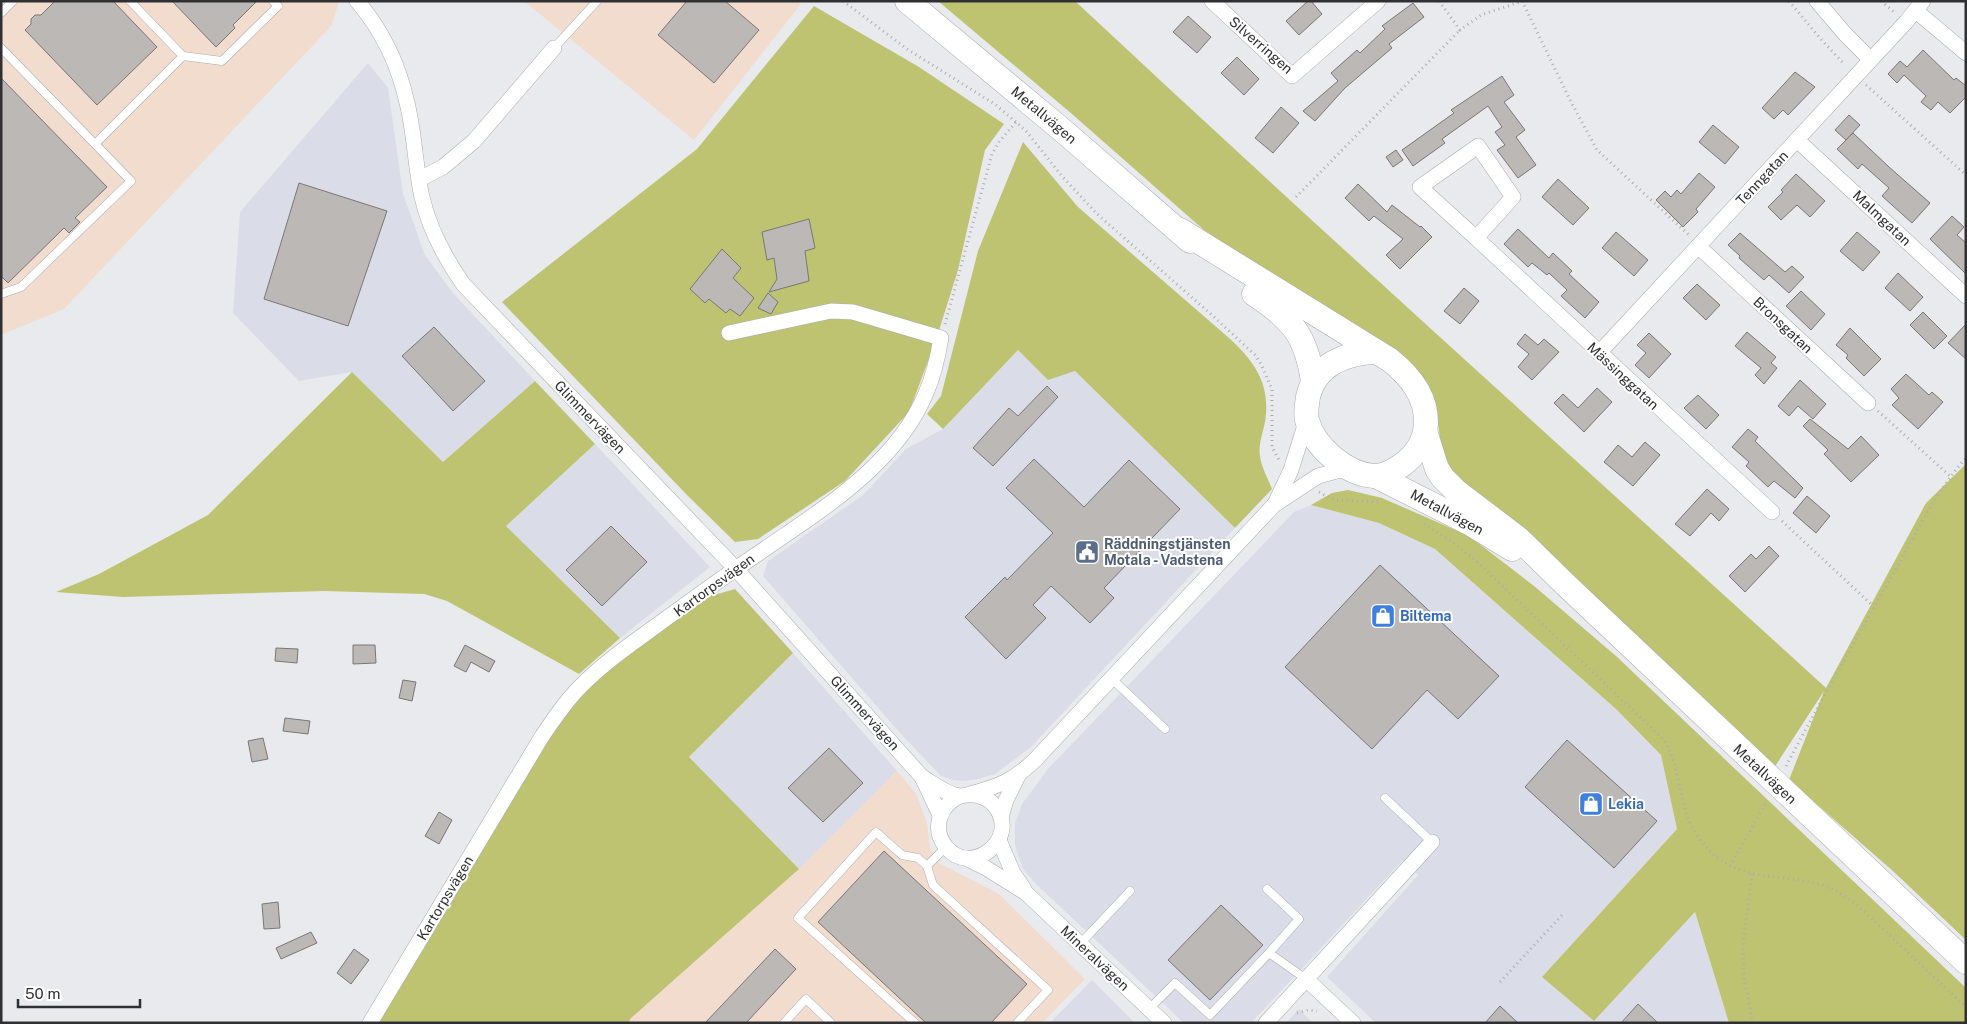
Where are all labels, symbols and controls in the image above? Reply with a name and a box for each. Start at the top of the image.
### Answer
street label: Silverringen [1226,13,1296,77]
street label: Metallvägen [1008,83,1080,147]
street label: Tenngatan [1733,147,1791,209]
street label: Malmgatan [1850,187,1914,249]
street label: Bronsgatan [1750,294,1816,356]
street label: Mässinggatan [1584,339,1662,413]
street label: Glimmervägen [551,377,629,457]
street label: Metallvägen [1408,486,1486,538]
place label: Räddningstjänsten Motala - Vadstena [1104,536,1231,568]
public building icon: Räddningstjänsten Motala - Vadstena [1074,539,1100,565]
street label: Kartorpsvägen [671,550,757,620]
shop icon: Biltema [1370,603,1396,629]
place label: Biltema [1400,608,1452,624]
street label: Glimmervägen [827,672,903,754]
street label: Metallvägen [1730,741,1800,807]
shop icon: Lekia [1578,791,1604,817]
place label: Lekia [1608,796,1644,812]
street label: Kartorpsvägen [414,853,476,943]
street label: Mineralvägen [1057,922,1133,994]
scale bar [18,976,140,1008]
text: 50 m [25,985,60,1002]

